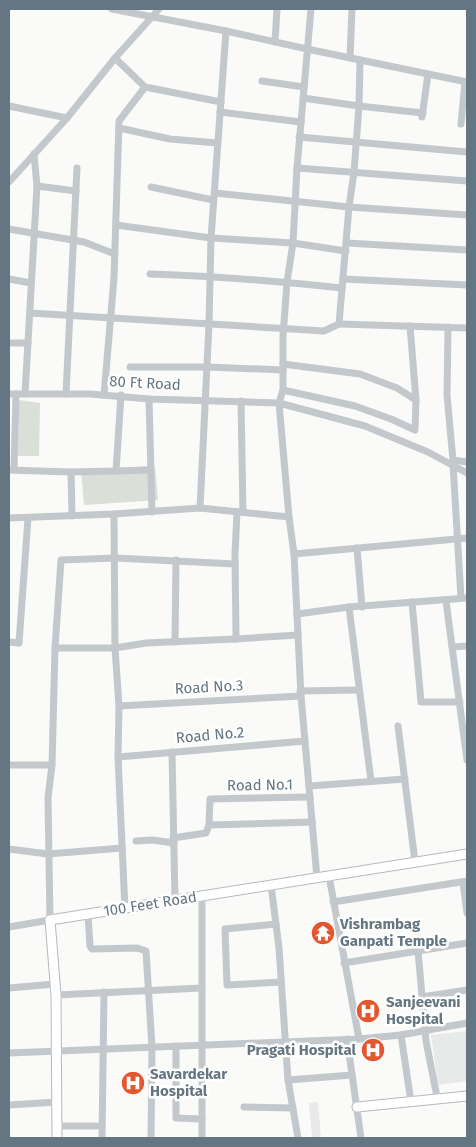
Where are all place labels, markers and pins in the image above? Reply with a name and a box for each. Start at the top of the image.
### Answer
place label: Vishrambag Ganpati Temple [339,915,447,950]
temple icon: Vishrambag Ganpati Temple [310,920,336,946]
place label: Sanjeevani Hospital [386,993,461,1028]
hospital icon: Sanjeevani Hospital [355,998,381,1024]
hospital icon: Pragati Hospital [360,1037,386,1063]
place label: Pragati Hospital [247,1041,357,1059]
place label: Savardekar Hospital [150,1065,228,1100]
hospital icon: Savardekar Hospital [120,1070,146,1096]

